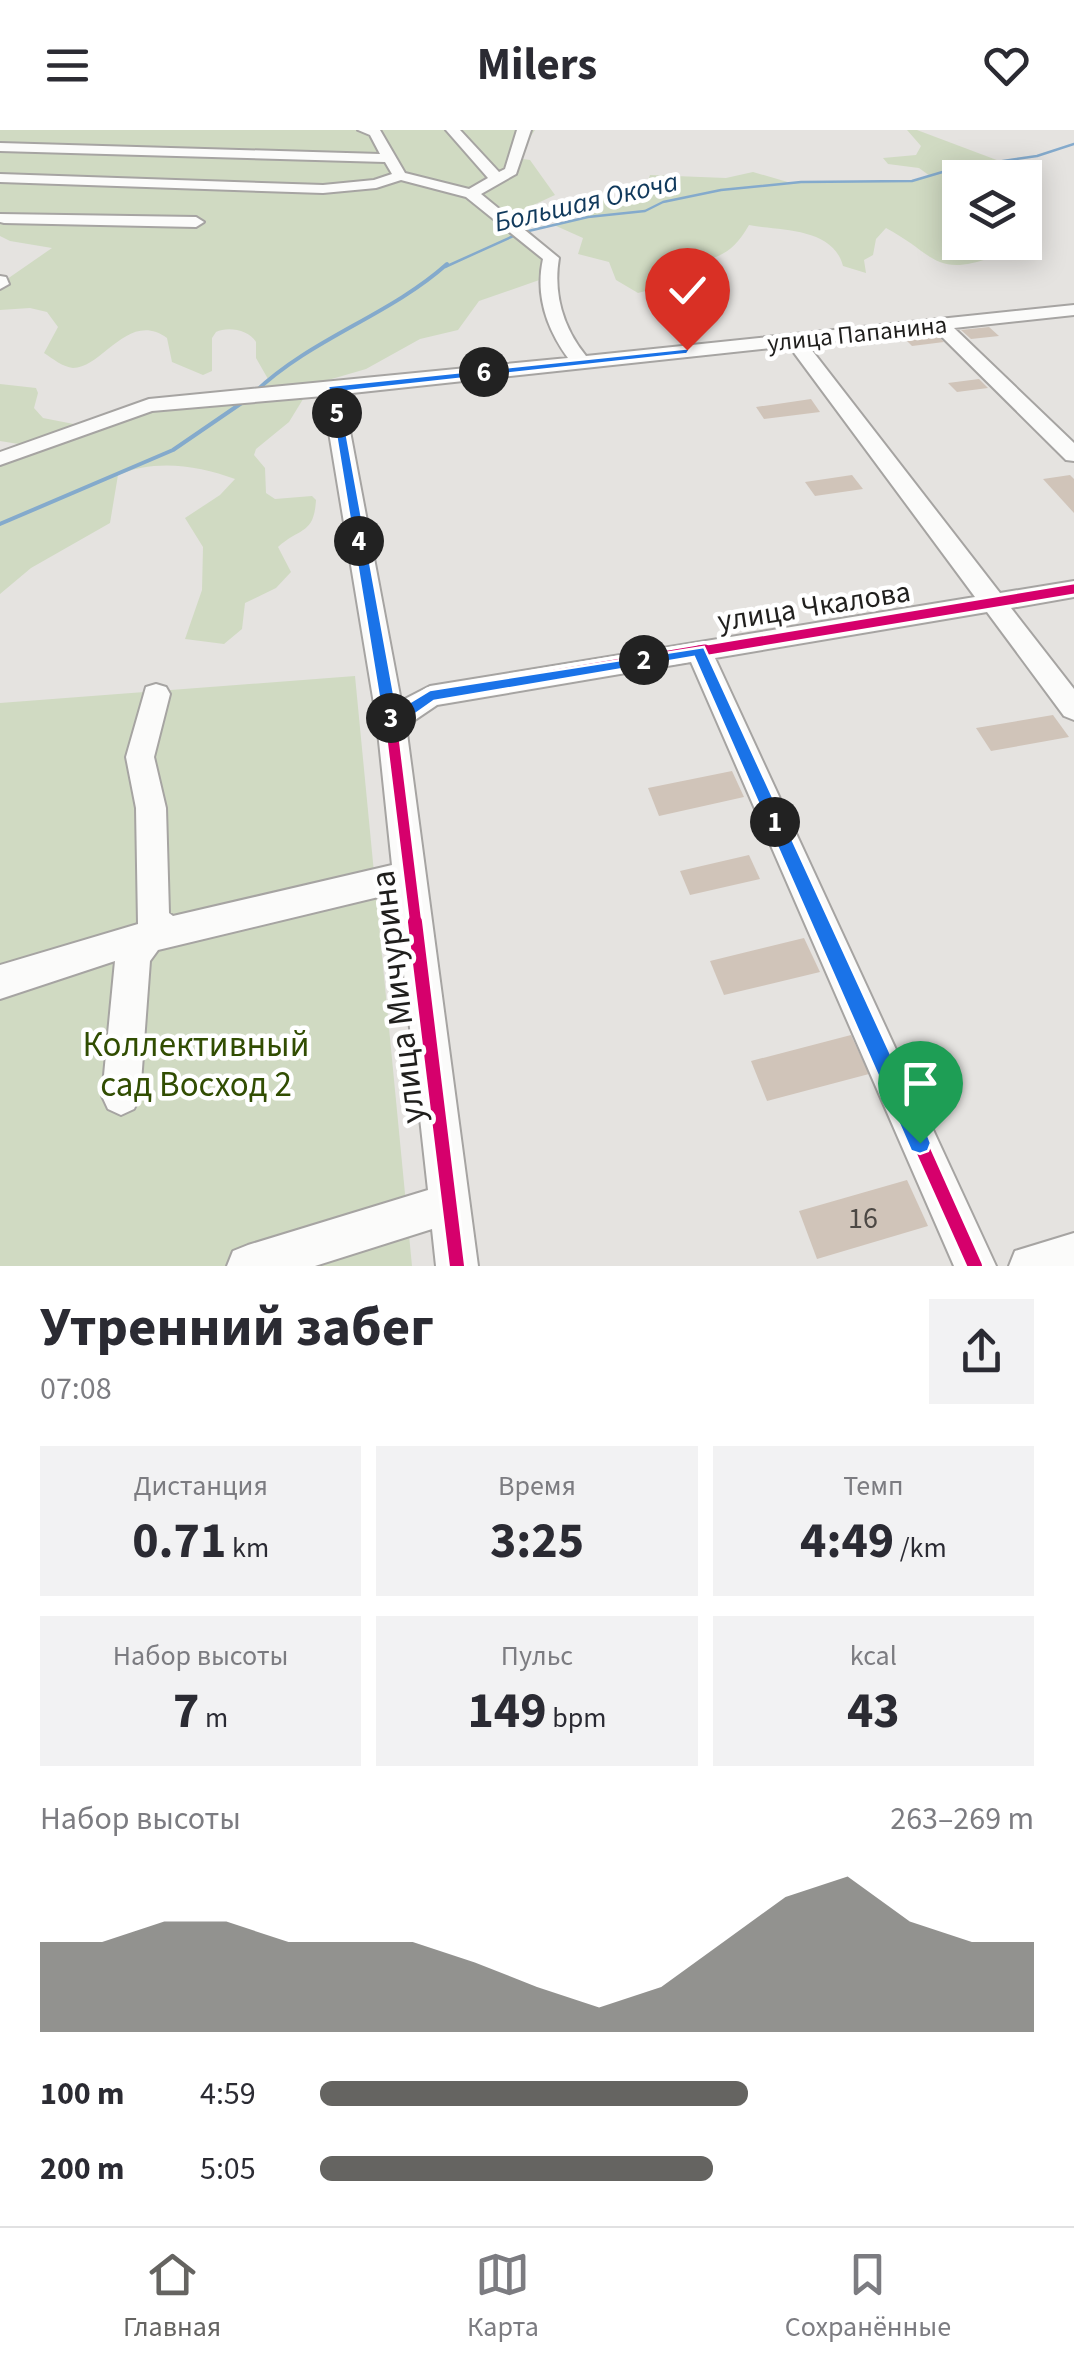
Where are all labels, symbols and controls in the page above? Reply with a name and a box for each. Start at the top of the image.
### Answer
text: Milers [477,33,597,97]
icon: menu [40,38,95,93]
icon: heart [979,38,1034,93]
map controls [942,160,1042,260]
button: layers [942,160,1042,260]
water label: Большая Окоча [490,161,682,243]
pin [645,248,730,351]
icon: check [660,263,715,318]
street label: улица Папанина [765,307,949,361]
pin: 6 [459,347,509,397]
text: 6 [477,352,491,392]
pin: 5 [312,388,362,438]
text: 5 [330,393,344,433]
pin: 4 [334,516,384,566]
text: 4 [352,521,366,561]
street label: улица Чкалова [715,570,914,643]
pin: 2 [619,635,669,685]
text: 2 [637,640,651,680]
pin: 3 [366,693,416,743]
text: 3 [384,698,398,738]
pin: 1 [750,797,800,847]
text: 1 [768,802,782,842]
street label: улица Мичурина [358,867,438,1126]
park label: Коллективный сад Восход 2 [83,1020,309,1110]
pin [878,1041,963,1144]
icon: arrive [893,1056,948,1111]
house number: 16 [848,1197,878,1240]
text: Утренний забег [40,1289,434,1367]
button: share [929,1299,1034,1404]
text: 07:08 [40,1366,112,1412]
text: Дистанция [133,1466,268,1506]
text: Время [498,1466,576,1506]
text: Темп [843,1466,903,1506]
text: 0.71 [132,1506,226,1577]
text: 3:25 [490,1506,584,1577]
text: 4:49 [800,1506,894,1577]
text: km [226,1528,269,1568]
text: /km [894,1528,947,1568]
text: Набор высоты [113,1636,288,1676]
text: Пульс [501,1636,573,1676]
text: kcal [850,1636,897,1676]
text: 7 [173,1676,199,1747]
text: 149 [467,1676,547,1747]
text: 43 [847,1676,900,1747]
text: m [199,1698,228,1738]
text: bpm [547,1698,607,1738]
text: Набор высоты [40,1796,241,1842]
text: 263–269 m [890,1796,1034,1842]
text: 100 m [40,2071,125,2117]
text: 4:59 [200,2071,256,2117]
text: 200 m [40,2146,125,2192]
text: 5:05 [200,2146,256,2192]
tab: Главная [123,2247,221,2347]
tab: Карта [467,2247,539,2347]
tab: Сохранённые [785,2247,951,2347]

